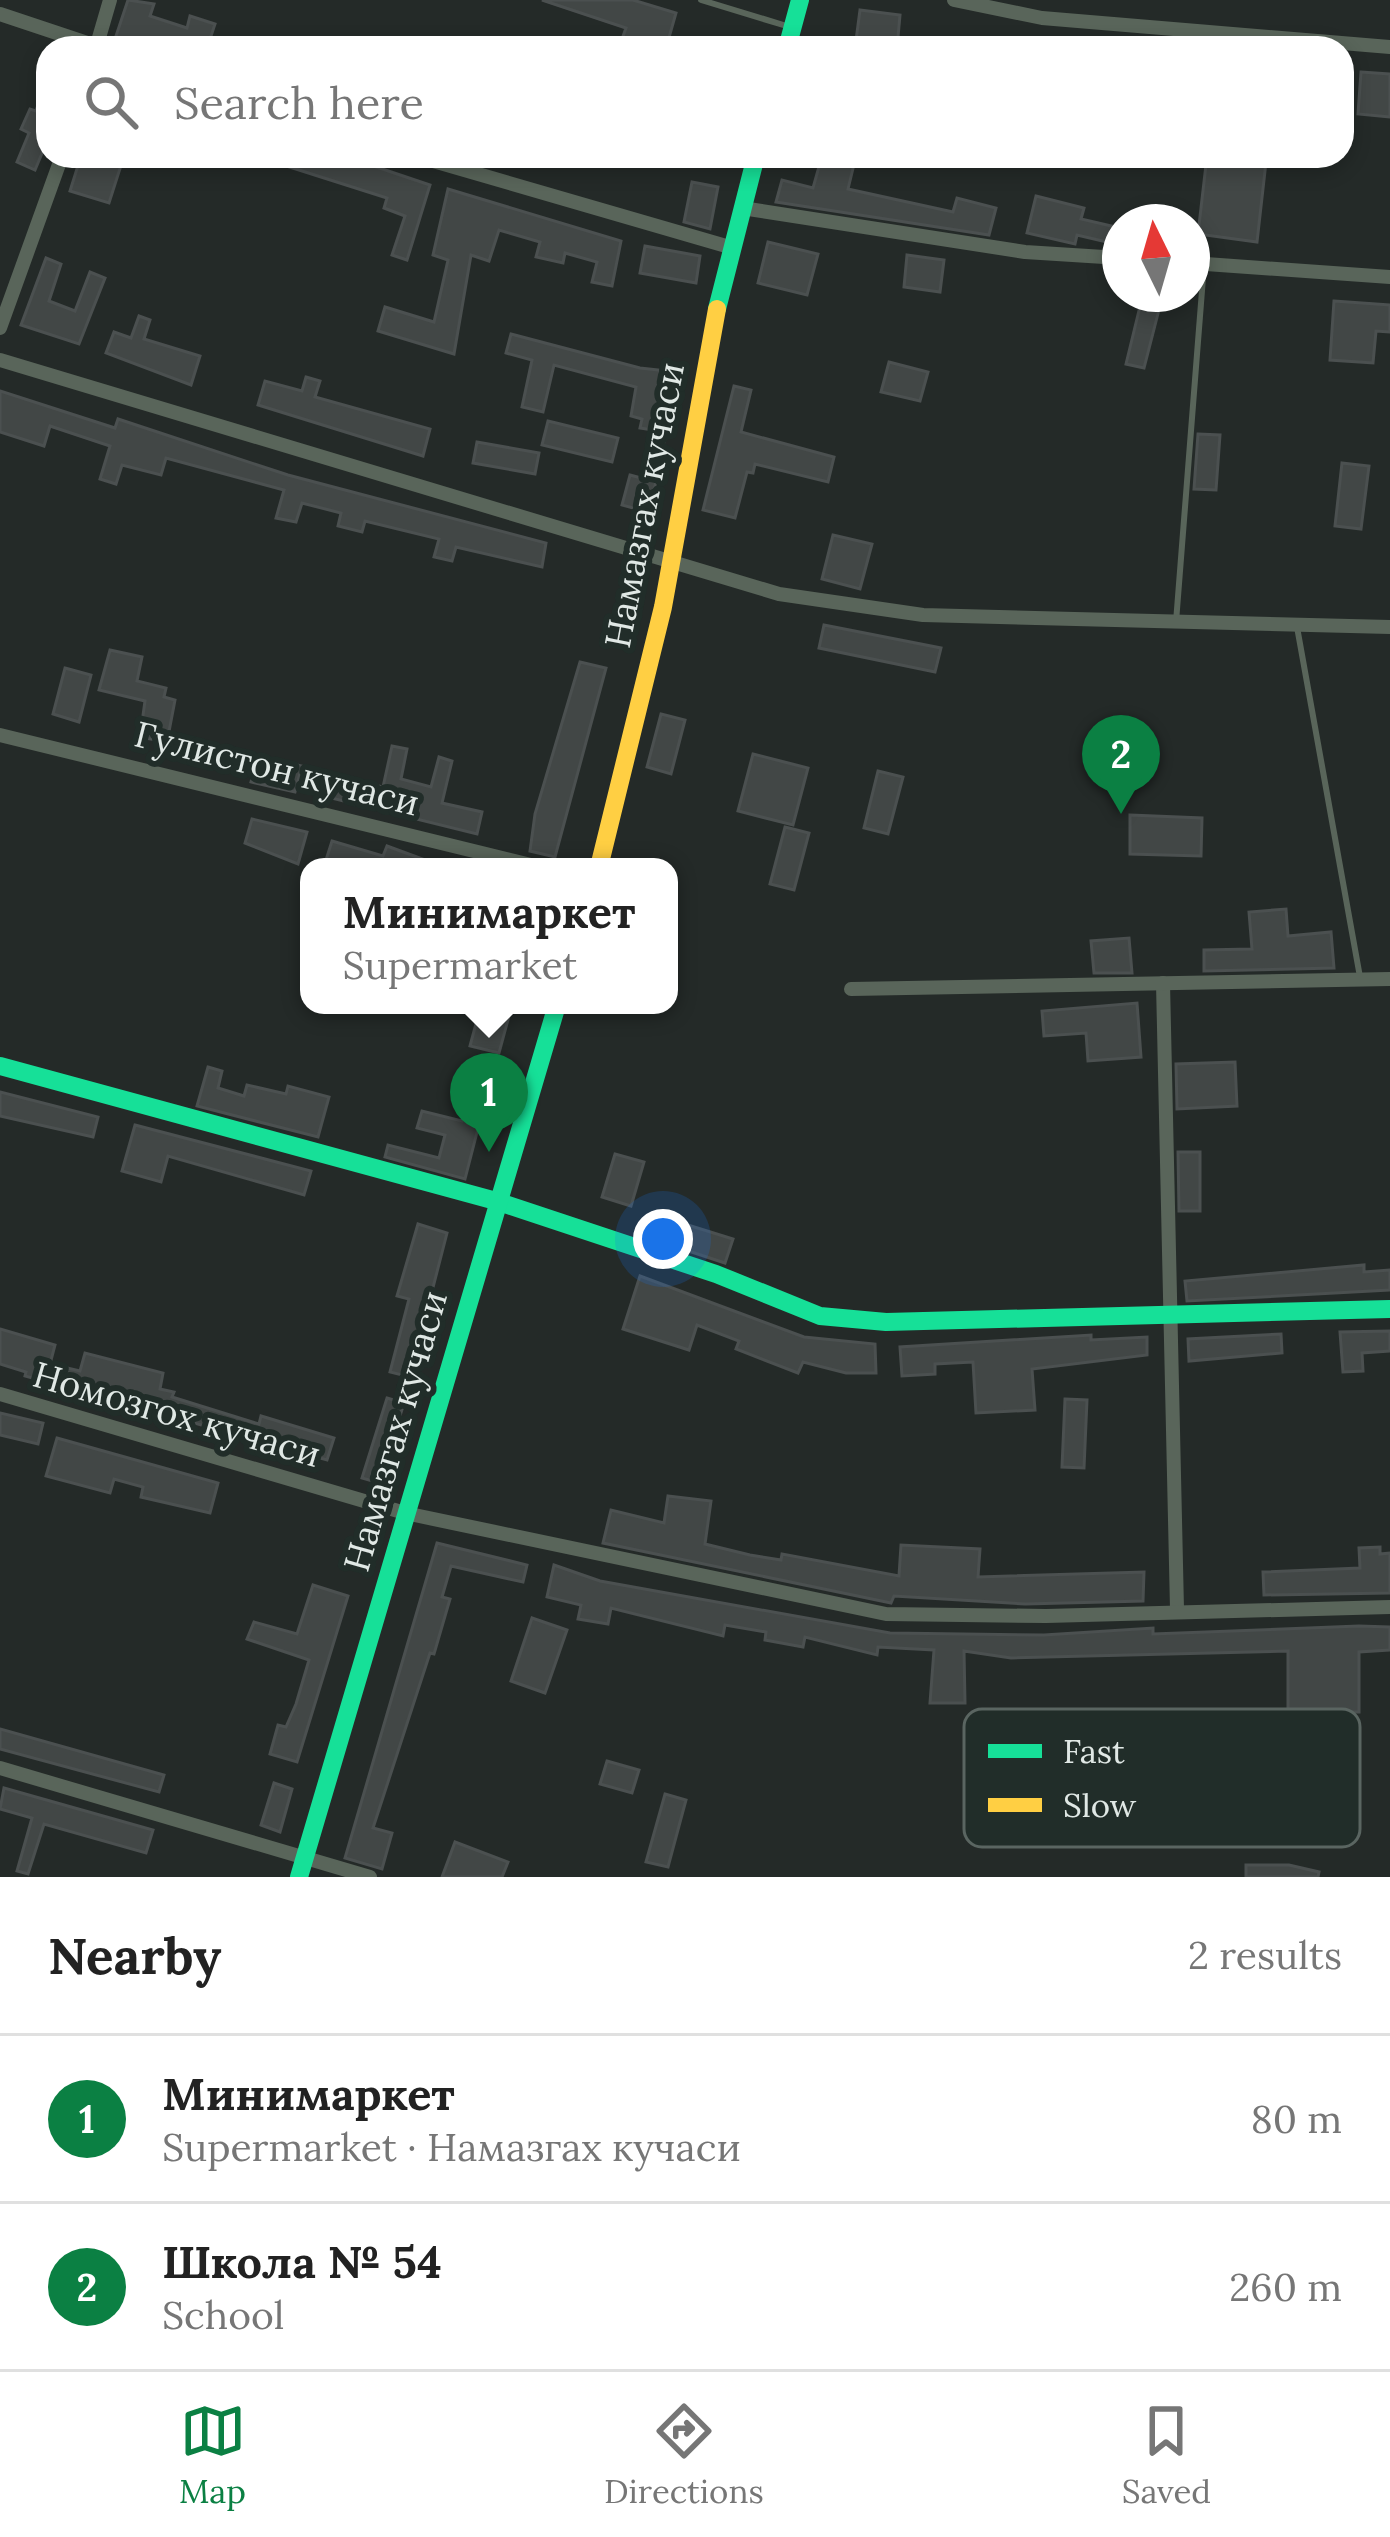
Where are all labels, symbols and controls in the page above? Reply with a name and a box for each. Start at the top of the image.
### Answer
search box [36,36,1354,168]
icon: search [78,69,144,135]
text: Search here [174,74,424,131]
north arrow [1102,204,1210,312]
street label: Намазгах кучаси [594,358,694,652]
street label: Гулистон кучаси [130,710,424,826]
pin: 2 [1082,715,1160,814]
popup [300,858,678,1014]
text: Минимаркет [343,883,635,940]
text: Supermarket [343,940,577,990]
pin: 1 [450,1053,528,1152]
your location [633,1209,693,1269]
street label: Намазгах кучаси [333,1285,457,1577]
street label: Номозгох кучаси [28,1351,326,1477]
legend [964,1709,1360,1847]
text: Fast [1063,1730,1125,1772]
text: Slow [1063,1784,1137,1826]
text: Nearby [48,1923,221,1988]
text: 2 results [1188,1930,1342,1980]
text: Минимаркет [162,2065,455,2122]
text: 1 [79,2094,95,2144]
text: 80 m [1251,2094,1342,2144]
text: Supermarket · Намазгах кучаси [162,2122,741,2172]
text: Школа № 54 [162,2233,442,2290]
text: 2 [77,2262,97,2312]
text: 260 m [1229,2262,1342,2312]
text: School [162,2290,284,2340]
tab: Map [179,2398,246,2512]
tab: Directions [604,2398,764,2512]
tab: Saved [1122,2398,1211,2512]

